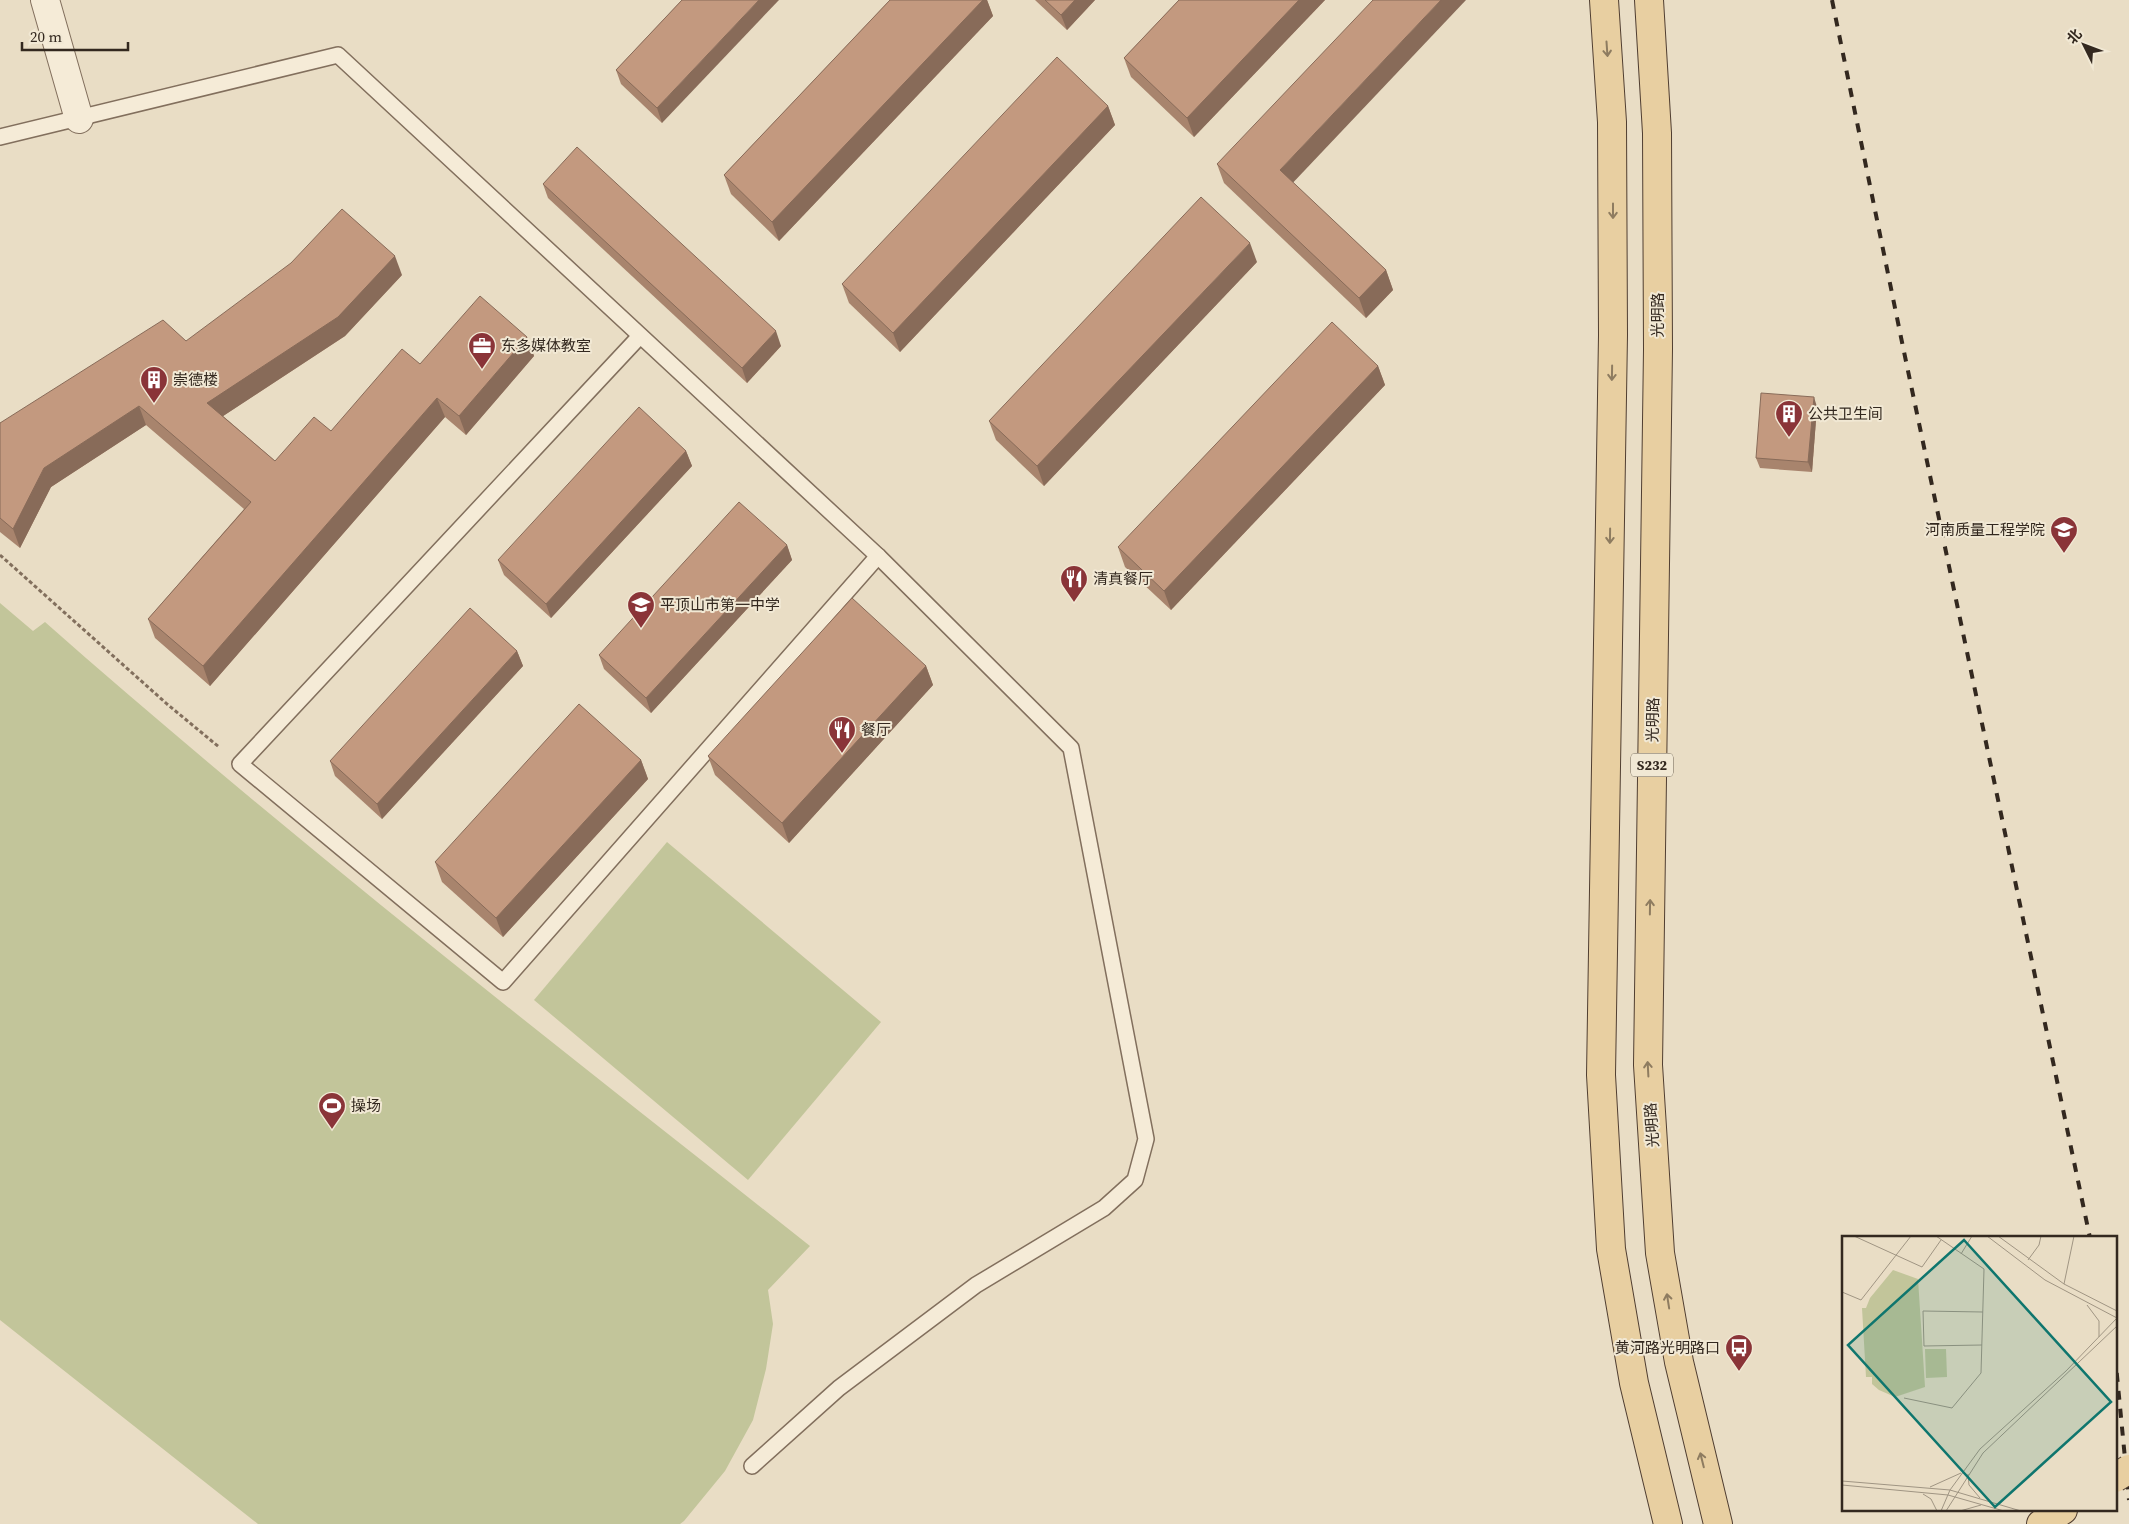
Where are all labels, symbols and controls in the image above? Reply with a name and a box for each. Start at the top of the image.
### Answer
scale bar [22,20,129,52]
north arrow [2059,20,2109,70]
text: 北 [2062,24,2086,48]
text: 20 m [30,26,62,47]
one-way arrow [1603,40,1612,56]
one-way arrow [1608,202,1618,219]
street label: 光明路 [1647,292,1668,338]
office icon: 东多媒体教室 [467,331,497,370]
place label: 东多媒体教室 [501,335,591,356]
building icon: 崇德楼 [139,365,169,404]
one-way arrow [1607,365,1617,381]
place label: 崇德楼 [173,369,218,390]
building icon: 公共卫生间 [1774,399,1804,438]
place label: 公共卫生间 [1808,403,1883,424]
school or university icon: 河南质量工程学院 [2049,515,2079,554]
place label: 河南质量工程学院 [1925,519,2045,540]
one-way arrow [1605,528,1615,544]
restaurant icon: 清真餐厅 [1059,564,1089,603]
place label: 清真餐厅 [1093,568,1153,589]
school or university icon: 平顶山市第一中学 [626,590,656,629]
place label: 平顶山市第一中学 [660,594,780,615]
street label: 光明路 [1642,697,1663,743]
restaurant icon: 餐厅 [827,715,857,754]
place label: 餐厅 [861,719,891,740]
road number: S232 [1631,754,1673,776]
one-way arrow [1645,899,1655,916]
one-way arrow [1644,1062,1653,1078]
sports icon: 操场 [317,1091,347,1130]
place label: 操场 [351,1095,381,1116]
street label: 光明路 [1639,1102,1664,1148]
inset map [1842,1236,2116,1512]
one-way arrow [1663,1293,1673,1309]
bus stop icon: 黄河路光明路口 [1724,1333,1754,1372]
place label: 黄河路光明路口 [1615,1337,1720,1358]
one-way arrow [1697,1452,1706,1468]

